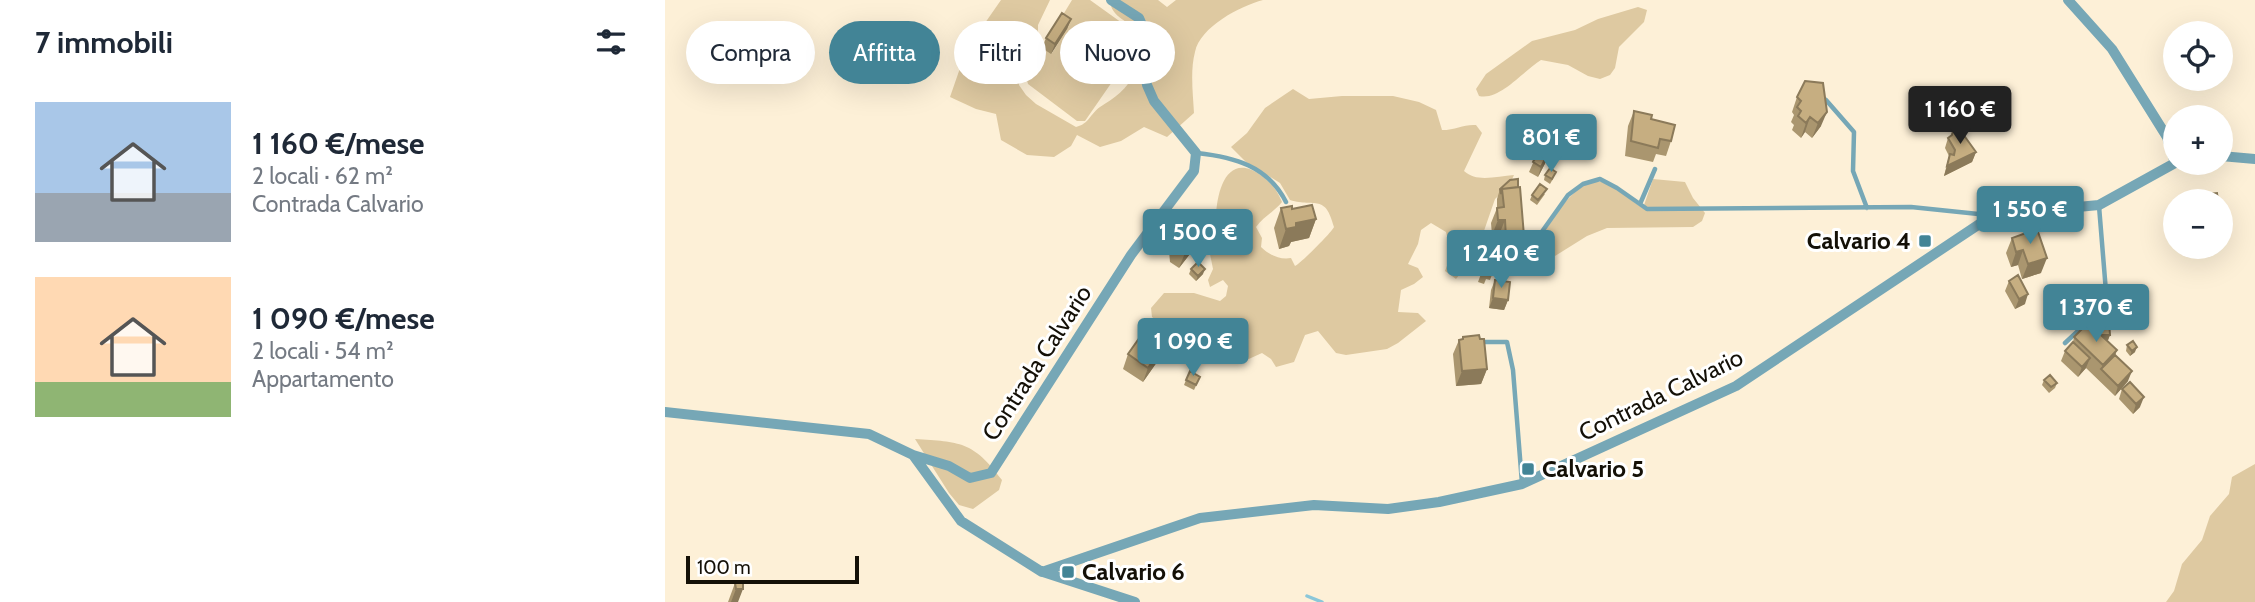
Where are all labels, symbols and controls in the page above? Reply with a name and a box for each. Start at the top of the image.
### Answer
chip: Compra [686,21,815,84]
chip: Affitta [829,21,940,84]
chip: Filtri [954,21,1046,84]
chip: Nuovo [1060,21,1175,84]
map controls [2163,21,2233,259]
button: locate [2163,21,2233,91]
icon: filters [592,23,630,61]
text: 7 immobili [35,24,173,61]
pin: 1 160 € [1895,86,2025,146]
text: 1 160 € [1924,95,1996,123]
button: + [2163,105,2233,175]
pin: 801 € [1502,114,1600,174]
text: 801 € [1522,123,1580,151]
text: 1 160 €/mese [252,125,425,162]
icon: home [91,130,175,214]
text: 2 locali · 62 m² [252,162,393,190]
pin: 1 550 € [1965,187,2095,246]
button: − [2163,189,2233,259]
text: Contrada Calvario [252,190,424,218]
text: 1 550 € [1993,195,2067,223]
pin: 1 500 € [1133,210,1263,269]
text: 1 500 € [1159,218,1237,246]
place label: Calvario 4 [1807,226,1911,255]
pin: 1 240 € [1436,230,1566,290]
marker: Calvario 4 [1917,233,1933,249]
text: 1 240 € [1463,239,1539,267]
street label: Contrada Calvario [976,280,1097,446]
pin: 1 370 € [2031,284,2161,344]
text: 1 370 € [2059,293,2133,321]
text: 1 090 €/mese [252,300,435,337]
icon: home [91,305,175,389]
pin: 1 090 € [1128,318,1258,378]
text: 1 090 € [1154,327,1232,355]
text: 2 locali · 54 m² [252,337,394,365]
street label: Contrada Calvario [1574,342,1748,447]
text: Appartamento [252,365,394,393]
place label: Calvario 5 [1542,454,1644,483]
marker: Calvario 5 [1520,461,1536,477]
scale bar [686,553,859,585]
text: 100 m [697,556,751,579]
place label: Calvario 6 [1082,557,1185,586]
marker: Calvario 6 [1060,564,1076,580]

